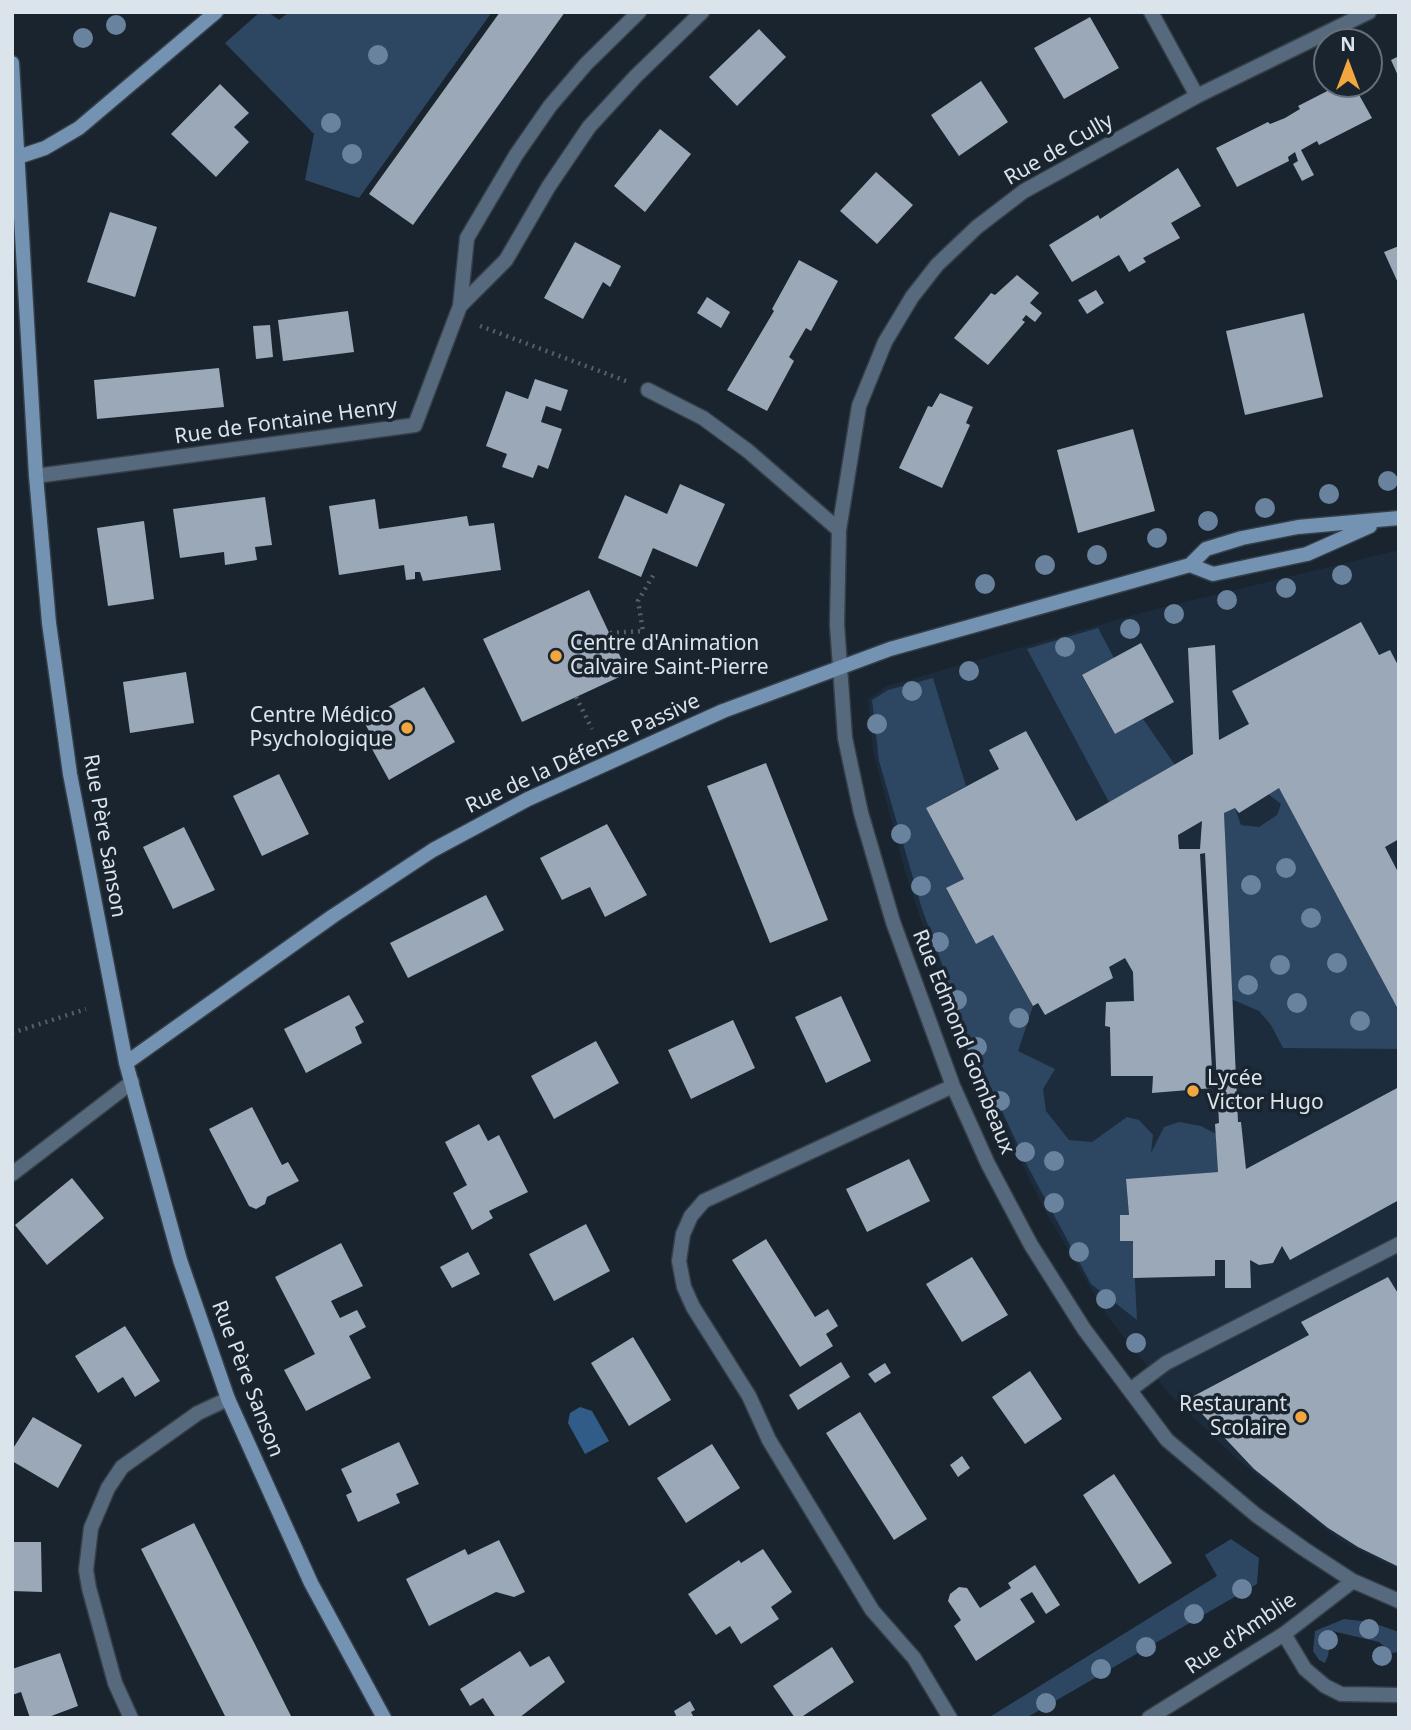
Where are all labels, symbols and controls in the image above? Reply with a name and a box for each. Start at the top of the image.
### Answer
north arrow [1313,28,1383,98]
text: N [1340,31,1356,57]
street label: Rue de Cully [1000,109,1118,191]
street label: Rue de Fontaine Henry [173,394,399,450]
place label: Centre d'Animation Calvaire Saint-Pierre [570,631,769,681]
marker: Centre d'Animation Calvaire Saint-Pierre [548,648,564,664]
street label: Rue de la Défense Passive [462,689,704,819]
place label: Centre Médico Psychologique [250,703,393,753]
marker: Centre Médico Psychologique [399,720,415,736]
street label: Rue Père Sanson [77,752,131,920]
street label: Rue Edmond Gombeaux [906,926,1020,1158]
place label: Lycée Victor Hugo [1207,1066,1324,1116]
marker: Lycée Victor Hugo [1185,1083,1201,1099]
street label: Rue Père Sanson [206,1297,288,1461]
place label: Restaurant Scolaire [1179,1392,1287,1442]
marker: Restaurant Scolaire [1293,1409,1309,1425]
street label: Rue d'Amblie [1181,1588,1301,1680]

